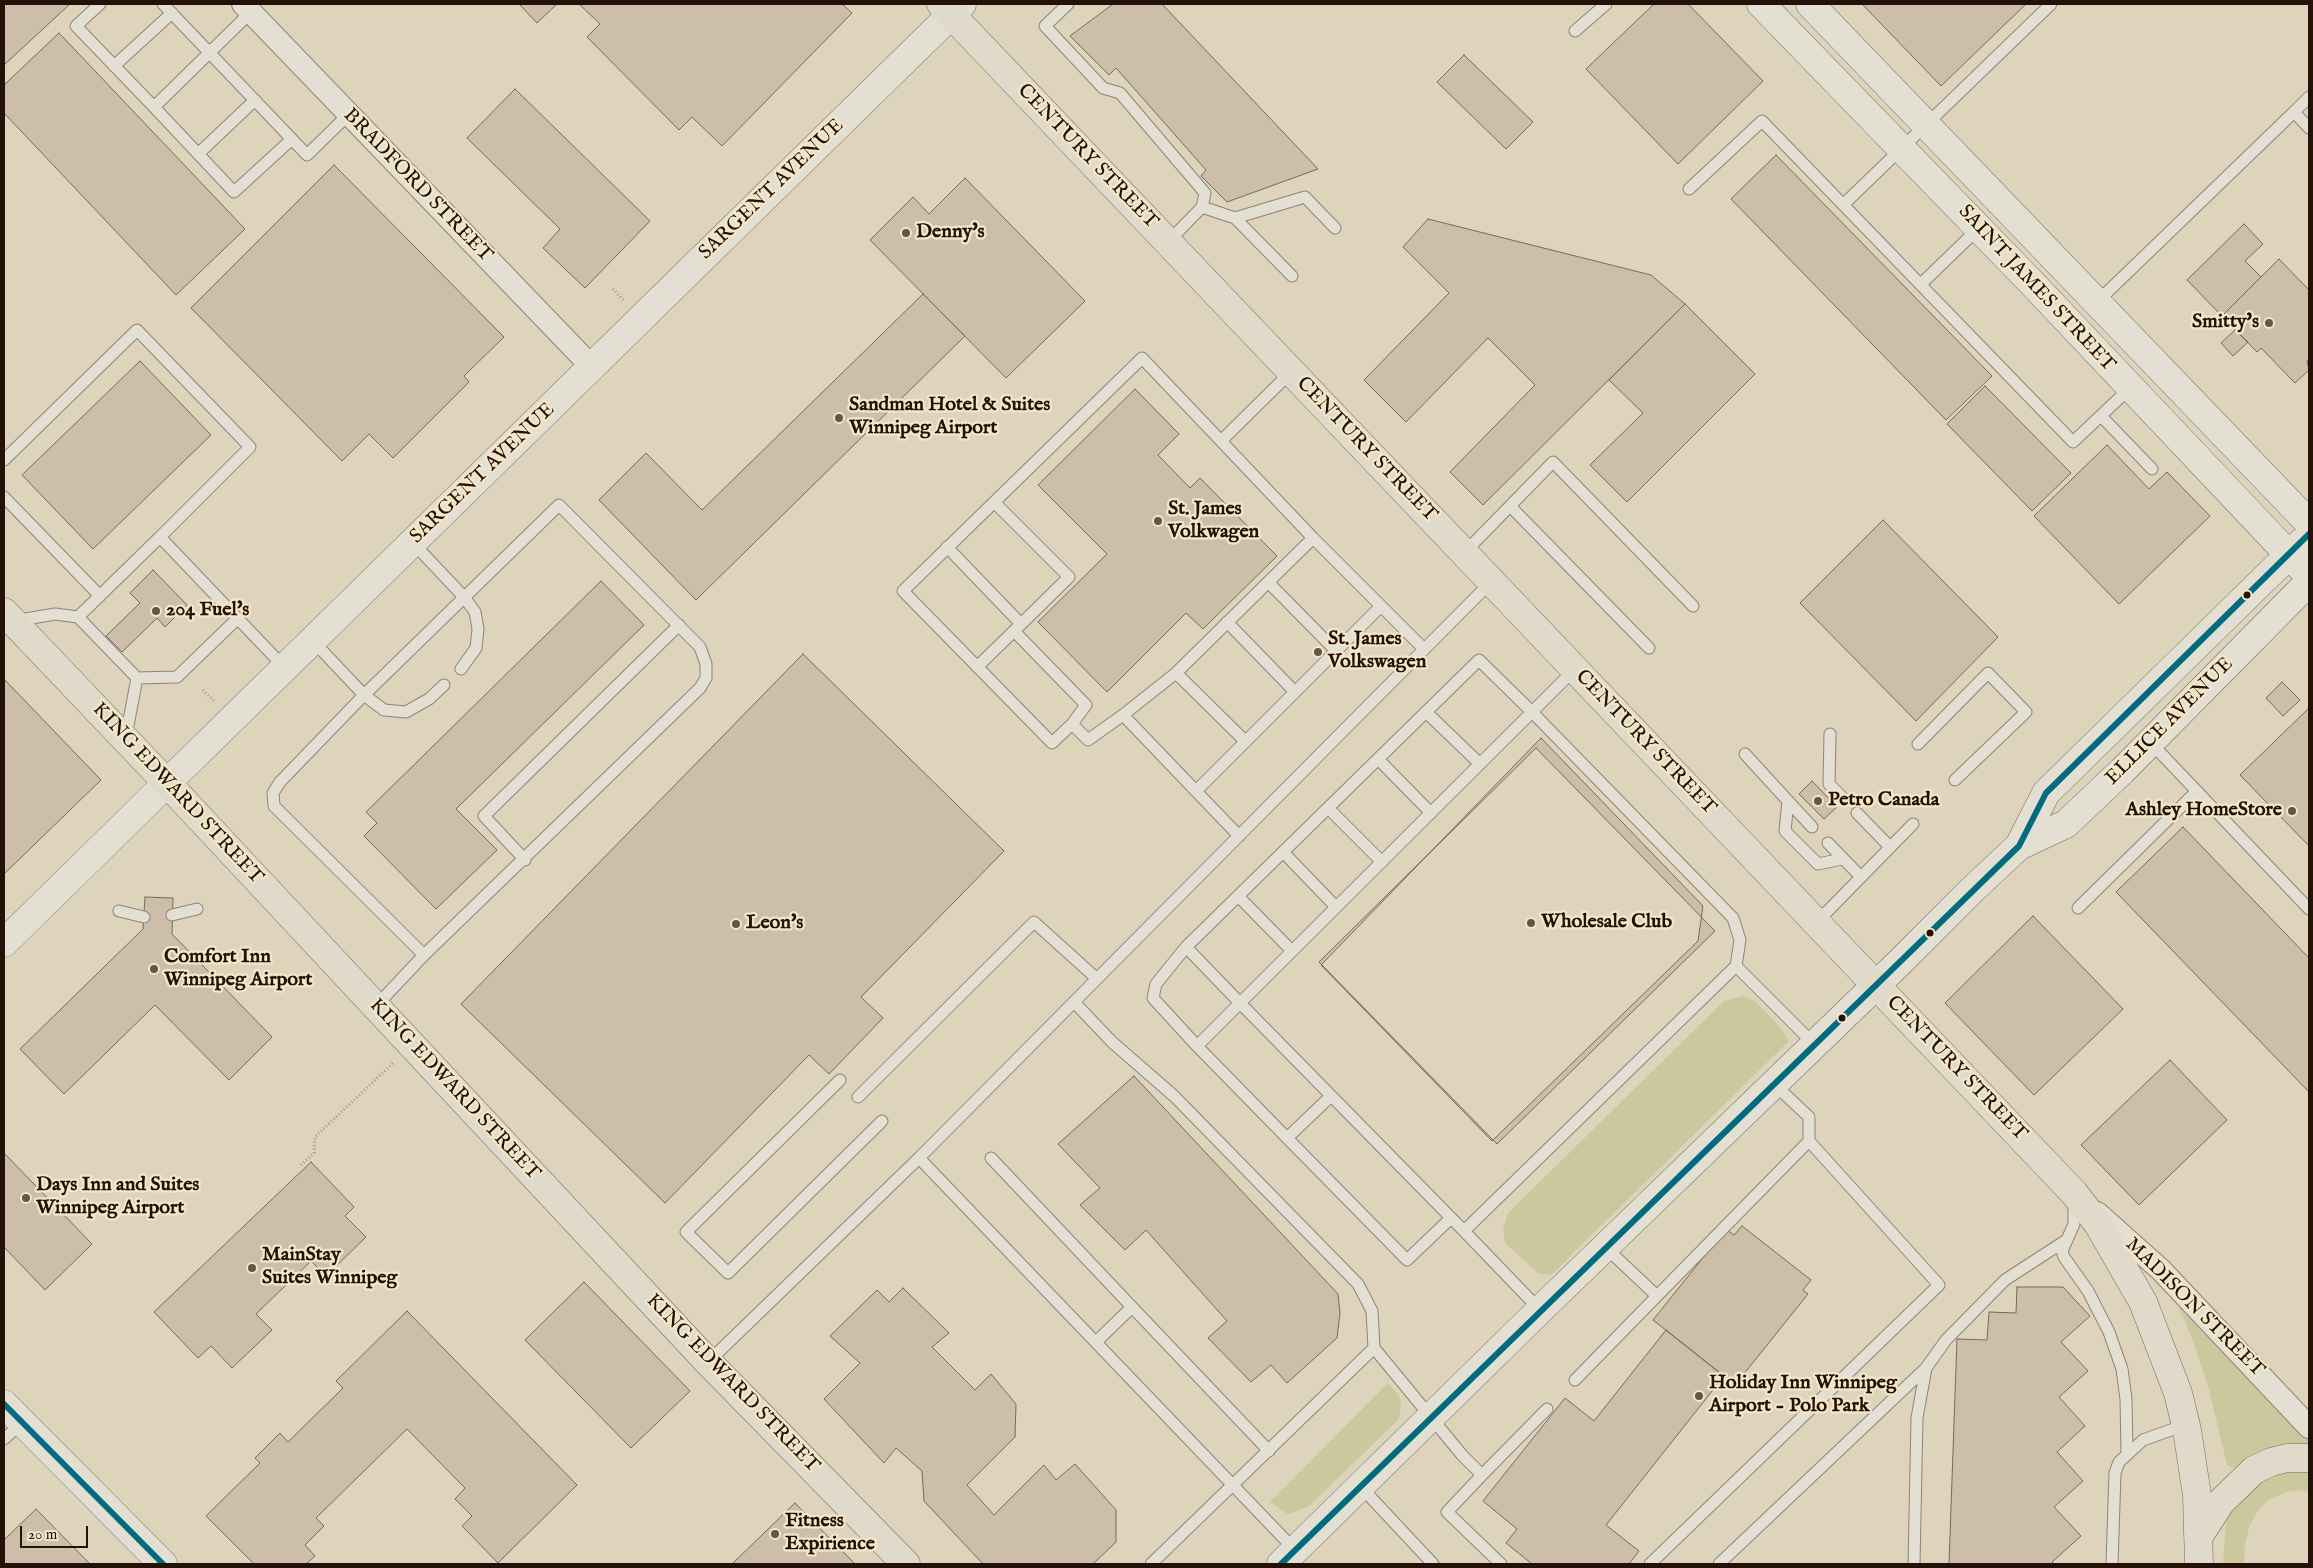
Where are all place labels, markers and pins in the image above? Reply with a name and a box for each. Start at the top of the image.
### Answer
place label: Denny's [916,221,985,245]
marker: Denny's [900,227,912,239]
place label: Smitty's [2192,311,2259,335]
marker: Smitty's [2263,317,2275,329]
place label: Sandman Hotel & Suites Winnipeg Airport [849,394,1050,441]
marker: Sandman Hotel & Suites Winnipeg Airport [833,412,845,424]
place label: St. James Volkwagen [1168,498,1259,545]
marker: St. James Volkwagen [1152,515,1164,527]
unlabelled marker [2242,590,2252,600]
place label: 204 Fuel's [166,599,249,623]
marker: 204 Fuel's [150,605,162,617]
place label: St. James Volkswagen [1328,628,1426,675]
marker: St. James Volkswagen [1312,646,1324,658]
place label: Petro Canada [1828,789,1939,813]
marker: Petro Canada [1812,795,1824,807]
place label: Ashley HomeStore [2126,799,2282,823]
marker: Ashley HomeStore [2286,805,2298,817]
place label: Wholesale Club [1541,911,1672,935]
place label: Leon's [746,912,803,936]
marker: Wholesale Club [1525,917,1537,929]
marker: Leon's [730,918,742,930]
unlabelled marker [1925,928,1935,938]
place label: Comfort Inn Winnipeg Airport [164,946,312,993]
marker: Comfort Inn Winnipeg Airport [148,963,160,975]
unlabelled marker [1837,1013,1847,1023]
place label: Days Inn and Suites Winnipeg Airport [36,1174,199,1221]
marker: Days Inn and Suites Winnipeg Airport [20,1192,32,1204]
place label: MainStay Suites Winnipeg [262,1244,397,1291]
marker: MainStay Suites Winnipeg [246,1262,258,1274]
place label: Holiday Inn Winnipeg Airport - Polo Park [1709,1372,1897,1419]
marker: Holiday Inn Winnipeg Airport - Polo Park [1693,1390,1705,1402]
place label: Fitness Expirience [785,1510,875,1557]
marker: Fitness Expirience [769,1528,781,1540]

